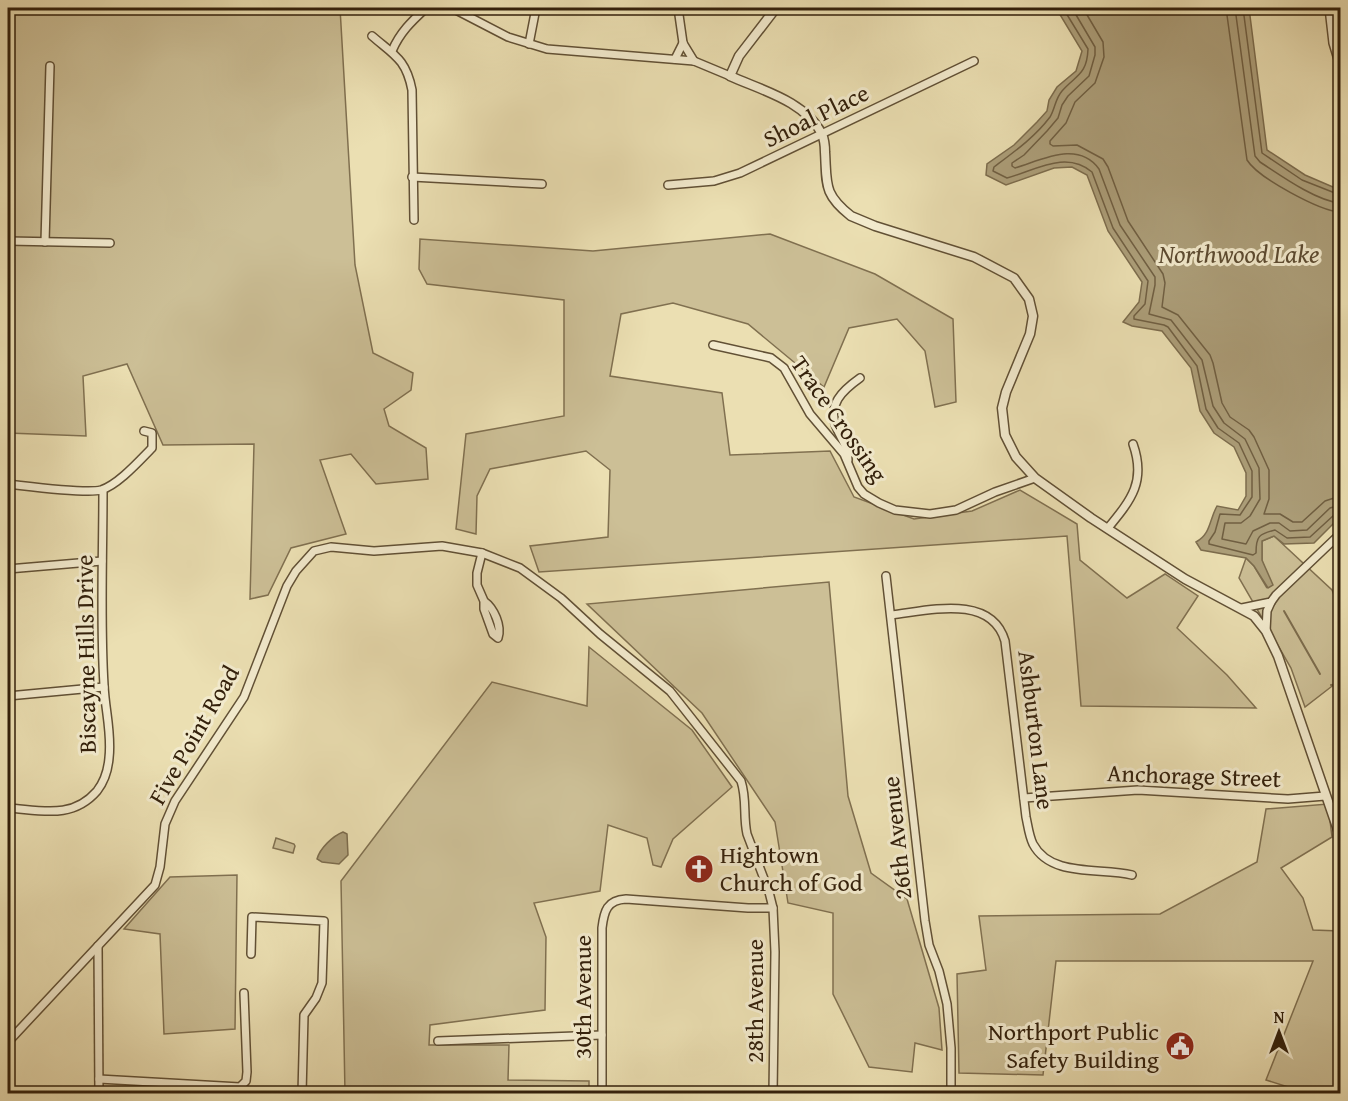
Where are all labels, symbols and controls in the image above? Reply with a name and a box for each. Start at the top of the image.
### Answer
street label: Shoal Place [757,75,875,156]
water label: Northwood Lake [1158,234,1319,273]
street label: Trace Crossing [783,348,896,489]
street label: Biscayne Hills Drive [66,554,105,754]
street label: Ashburton Lane [1009,648,1064,812]
street label: Five Point Road [139,658,248,811]
street label: Anchorage Street [1106,755,1282,796]
street label: 26th Avenue [873,775,920,902]
place label: Hightown Church of God [720,837,863,900]
church icon: Hightown Church of God [683,853,715,885]
street label: 30th Avenue [565,935,600,1059]
street label: 28th Avenue [737,939,772,1063]
north arrow [1249,1002,1309,1062]
text: N [1274,1005,1285,1029]
place label: Northport Public Safety Building [988,1014,1159,1077]
public building icon: Northport Public Safety Building [1164,1030,1196,1062]

